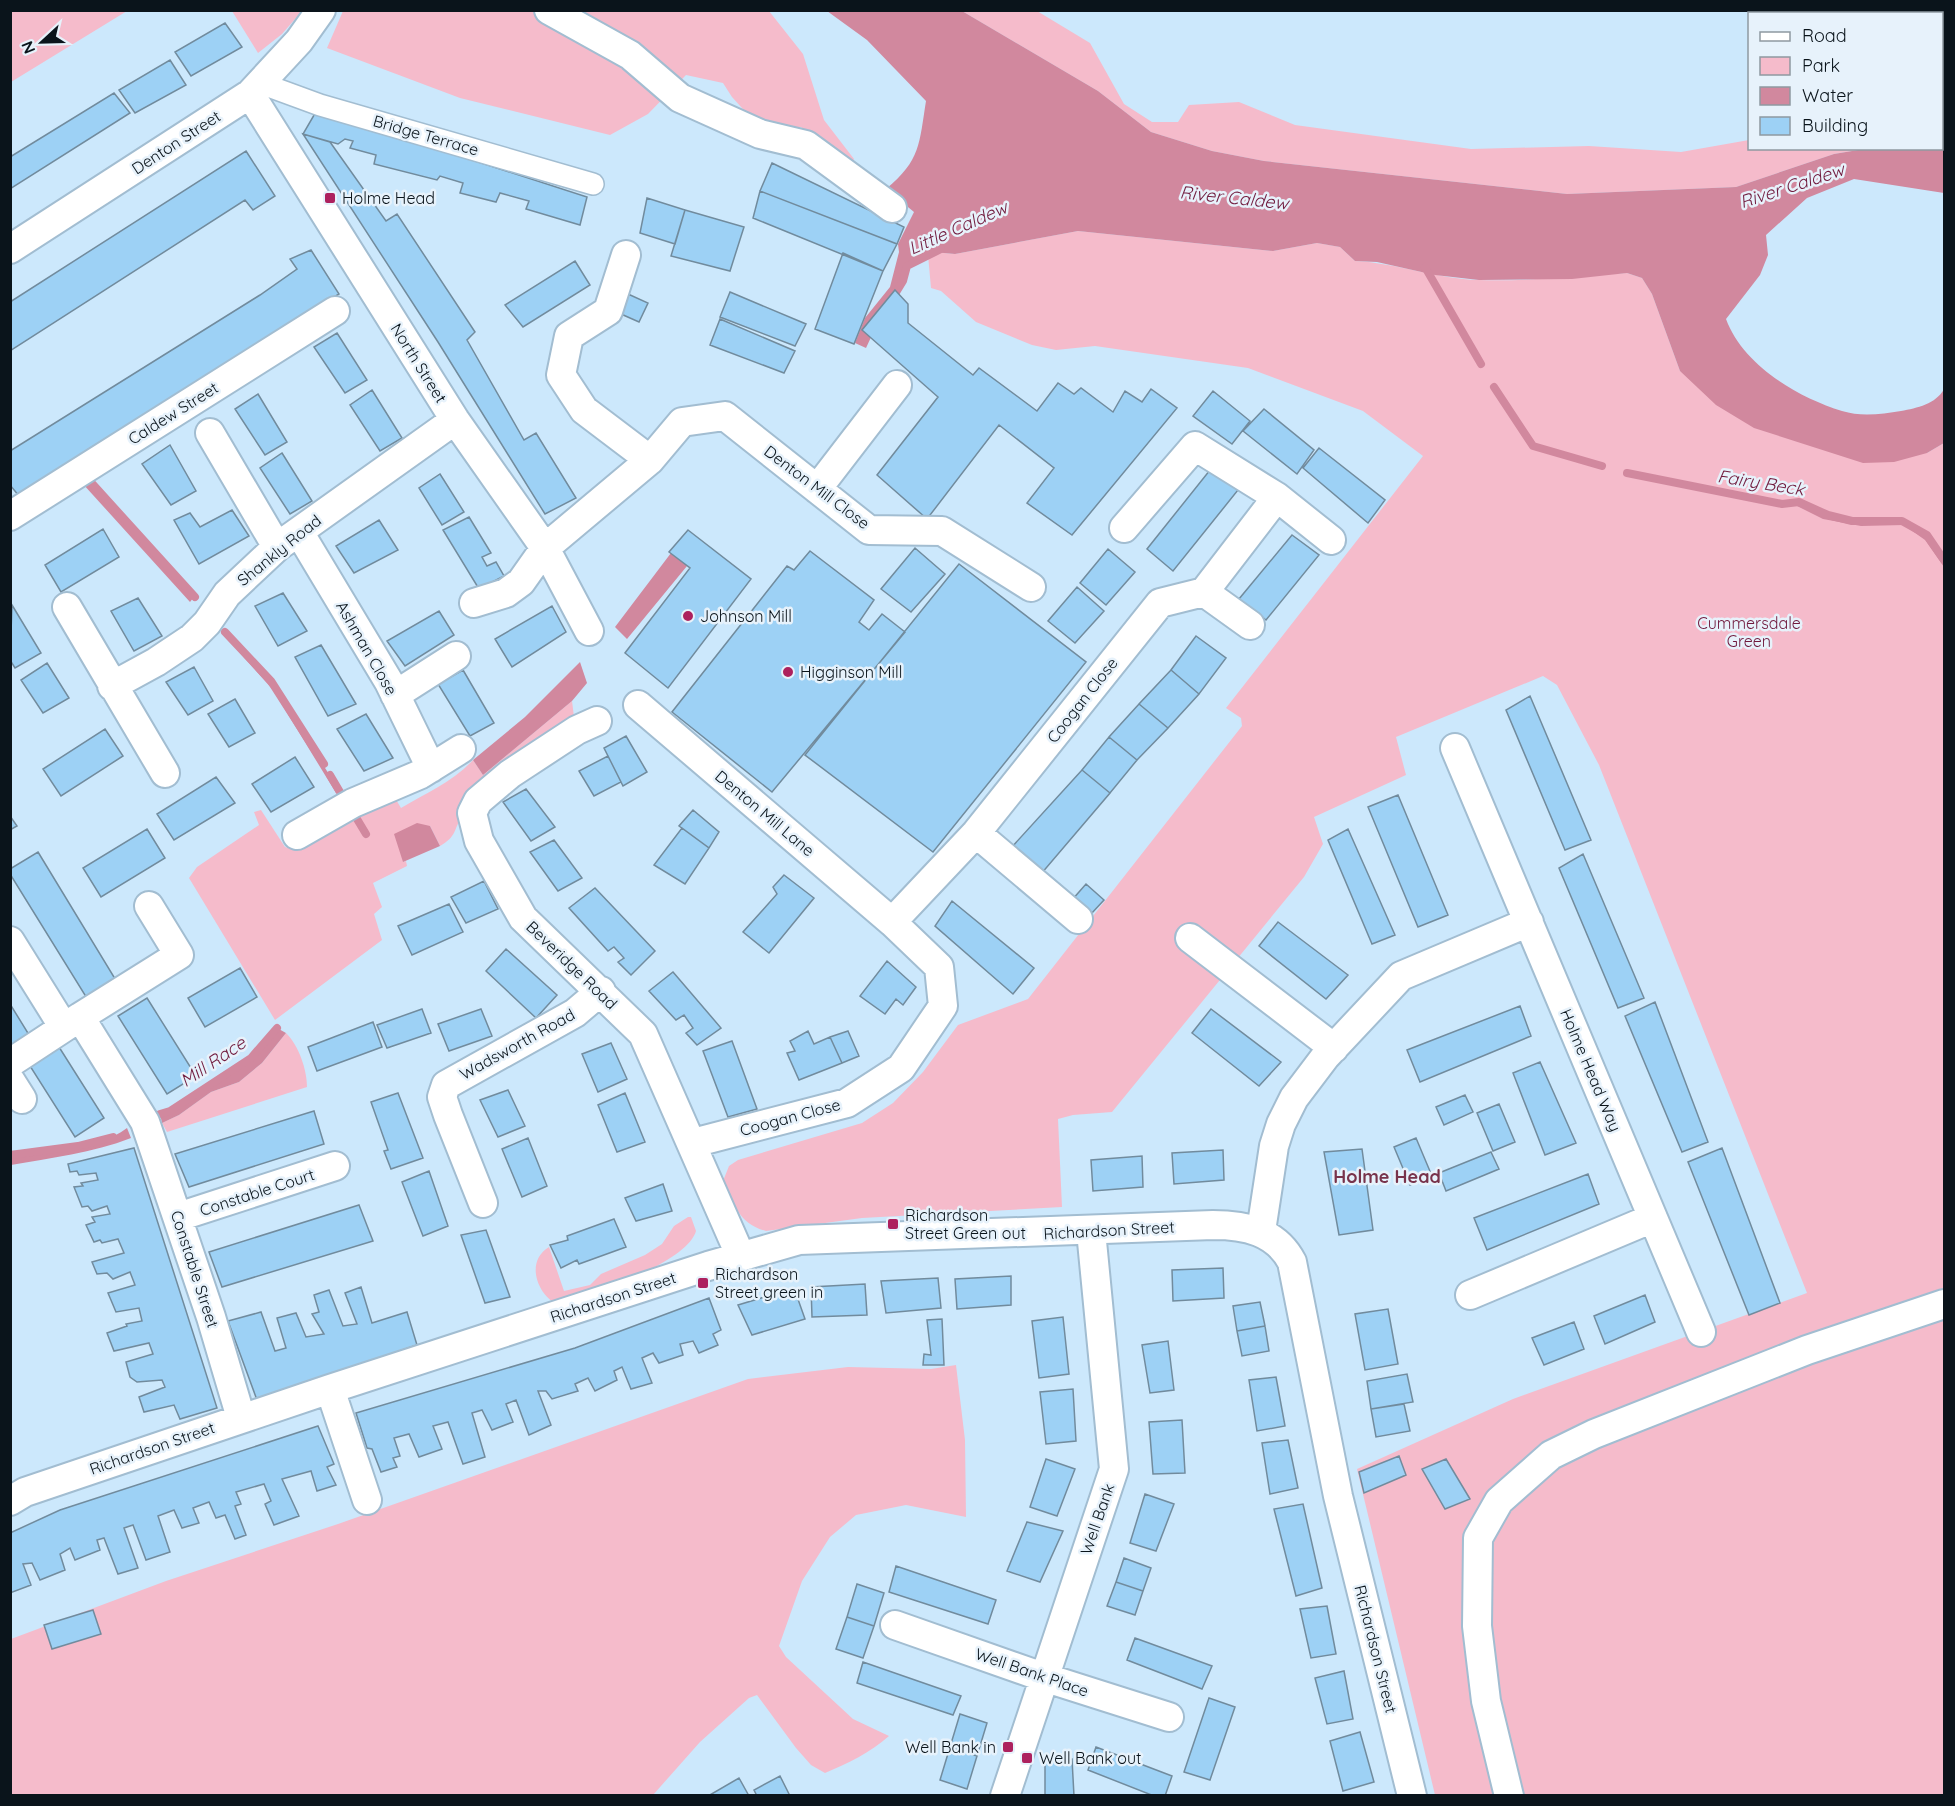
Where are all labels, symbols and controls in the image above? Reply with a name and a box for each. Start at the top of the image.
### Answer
north arrow [12,12,72,72]
legend [1748,12,1943,150]
text: Road [1802,24,1847,47]
text: N [17,38,40,57]
text: Park [1802,54,1840,77]
text: Water [1802,84,1853,107]
street label: Denton Street [128,106,224,178]
street label: Bridge Terrace [371,110,481,160]
text: Building [1802,114,1868,137]
water label: River Caldew [1737,157,1849,213]
water label: River Caldew [1179,180,1292,215]
place label: Holme Head [342,188,435,208]
marker: Holme Head [323,191,337,205]
water label: Little Caldew [905,194,1013,260]
street label: North Street [387,319,451,407]
street label: Caldew Street [124,377,222,449]
street label: Denton Mill Close [760,441,874,533]
water label: Fairy Beck [1716,464,1807,501]
street label: Shankly Road [233,510,325,590]
street label: Ashman Close [332,598,402,698]
place label: Johnson Mill [700,606,792,626]
marker: Johnson Mill [681,609,695,623]
park label: Cummersdale Green [1697,613,1801,651]
street label: Coogan Close [1042,653,1122,747]
place label: Higginson Mill [800,662,902,682]
marker: Higginson Mill [781,665,795,679]
street label: Denton Mill Lane [711,766,819,860]
street label: Beveridge Road [522,917,622,1013]
street label: Wadsworth Road [456,1004,578,1084]
street label: Holme Head Way [1556,1006,1626,1134]
water label: Mill Race [175,1031,251,1092]
street label: Coogan Close [738,1094,842,1140]
street label: Constable Court [197,1164,317,1220]
district label: Holme Head [1333,1165,1441,1188]
place label: Richardson Street Green out [905,1205,1026,1243]
street label: Constable Street [167,1208,223,1330]
marker: Richardson Street Green out [886,1217,900,1231]
street label: Richardson Street [1043,1217,1175,1243]
place label: Richardson Street green in [715,1264,823,1302]
street label: Richardson Street [548,1267,678,1327]
marker: Richardson Street green in [696,1276,710,1290]
street label: Richardson Street [87,1417,217,1479]
street label: Well Bank [1076,1481,1118,1557]
street label: Richardson Street [1350,1583,1402,1715]
street label: Well Bank Place [973,1643,1091,1701]
place label: Well Bank in [905,1737,996,1757]
marker: Well Bank in [1001,1740,1015,1754]
place label: Well Bank out [1039,1748,1141,1768]
marker: Well Bank out [1020,1751,1034,1765]

